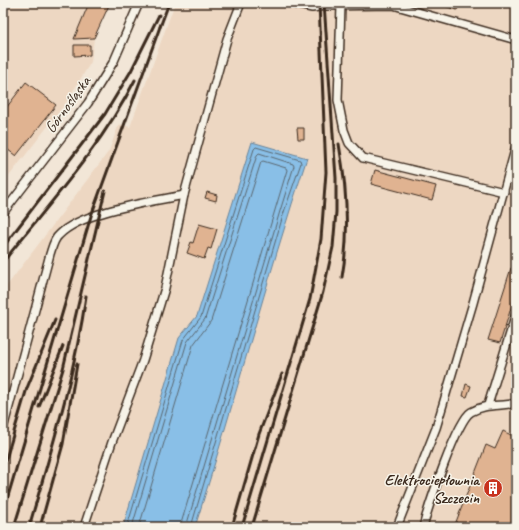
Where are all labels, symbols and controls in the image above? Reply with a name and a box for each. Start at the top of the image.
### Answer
street label: Górnośląska [40,71,96,137]
place label: Elektrociepłownia Szczecin [384,470,480,508]
building icon: Elektrociepłownia Szczecin [482,477,504,499]

